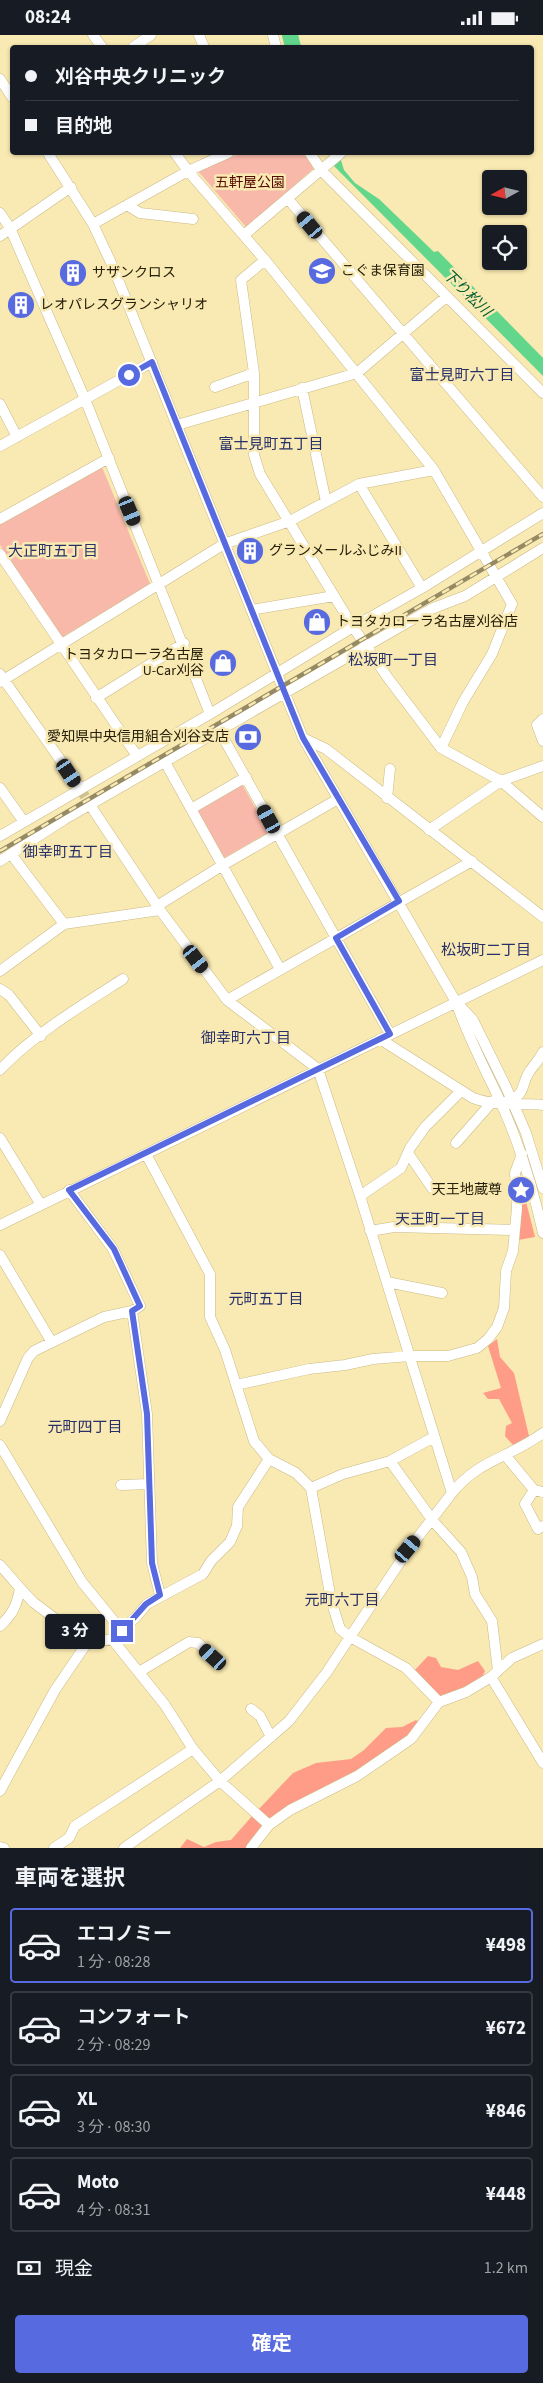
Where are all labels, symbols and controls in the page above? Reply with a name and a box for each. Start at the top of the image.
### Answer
text: 08:24 [25,4,71,31]
text: 刈谷中央クリニック [55,64,226,91]
text: 目的地 [55,113,112,140]
north arrow [482,170,528,215]
map controls [482,170,527,270]
park label: 五軒屋公園 [215,173,285,193]
car [294,209,325,241]
button: locate [482,225,527,270]
school or university icon: こぐま保育園 [307,256,337,286]
building icon: サザンクロス [58,258,88,288]
place label: こぐま保育園 [341,261,425,281]
place label: サザンクロス [92,263,176,283]
water label: 下り松川 [438,265,497,323]
building icon: レオパレスグランシャリオ [6,290,36,320]
place label: レオパレスグランシャリオ [40,295,208,315]
route start [118,364,140,386]
district label: 富士見町六丁目 [409,365,515,386]
district label: 富士見町五丁目 [218,434,324,455]
car [117,494,142,528]
building icon: グランメールふじみII [235,536,265,566]
district label: 大正町五丁目 [8,541,98,562]
place label: グランメールふじみII [269,541,402,561]
shop icon: トヨタカローラ名古屋刈谷店 [302,607,332,637]
place label: トヨタカローラ名古屋刈谷店 [336,612,518,632]
place label: トヨタカローラ名古屋 U-Car刈谷 [64,645,204,681]
shop icon: トヨタカローラ名古屋 U-Car刈谷 [208,648,238,678]
district label: 松坂町一丁目 [348,650,438,671]
bank icon: 愛知県中央信用組合刈谷支店 [233,722,263,752]
place label: 愛知県中央信用組合刈谷支店 [47,727,229,747]
car [54,756,83,790]
car [255,802,282,836]
district label: 御幸町五丁目 [23,842,113,863]
district label: 松坂町二丁目 [441,940,531,961]
car [180,943,211,975]
district label: 御幸町六丁目 [201,1028,291,1049]
place icon: 天王地蔵尊 [506,1175,536,1205]
place label: 天王地蔵尊 [432,1180,502,1200]
district label: 天王町一丁目 [395,1209,485,1230]
district label: 元町五丁目 [228,1289,304,1310]
district label: 元町四丁目 [47,1417,123,1438]
car [392,1533,423,1565]
district label: 元町六丁目 [304,1590,380,1611]
callout: 3 分 [44,1613,104,1649]
text: 3 分 [61,1620,89,1642]
route end [111,1620,133,1642]
car [196,1641,229,1673]
text: 車両を選択 [15,1862,125,1894]
text: エコノミー [77,1921,172,1948]
icon: car [17,1923,62,1968]
text: ¥498 [486,1932,526,1959]
text: 1 分 · 08:28 [77,1951,150,1973]
text: コンフォート [77,2004,190,2031]
icon: car [17,2006,62,2051]
text: ¥672 [486,2015,526,2042]
text: 2 分 · 08:29 [77,2034,150,2056]
text: XL [77,2086,98,2113]
icon: car [17,2089,62,2134]
text: ¥846 [486,2098,526,2125]
text: 3 分 · 08:30 [77,2116,150,2138]
text: Moto [77,2169,119,2196]
icon: car [17,2172,62,2217]
text: ¥448 [486,2181,526,2208]
text: 4 分 · 08:31 [77,2199,150,2221]
icon: cash [15,2254,43,2282]
text: 現金 [55,2256,93,2283]
text: 1.2 km [484,2257,528,2279]
button: 確定 [15,2315,528,2373]

